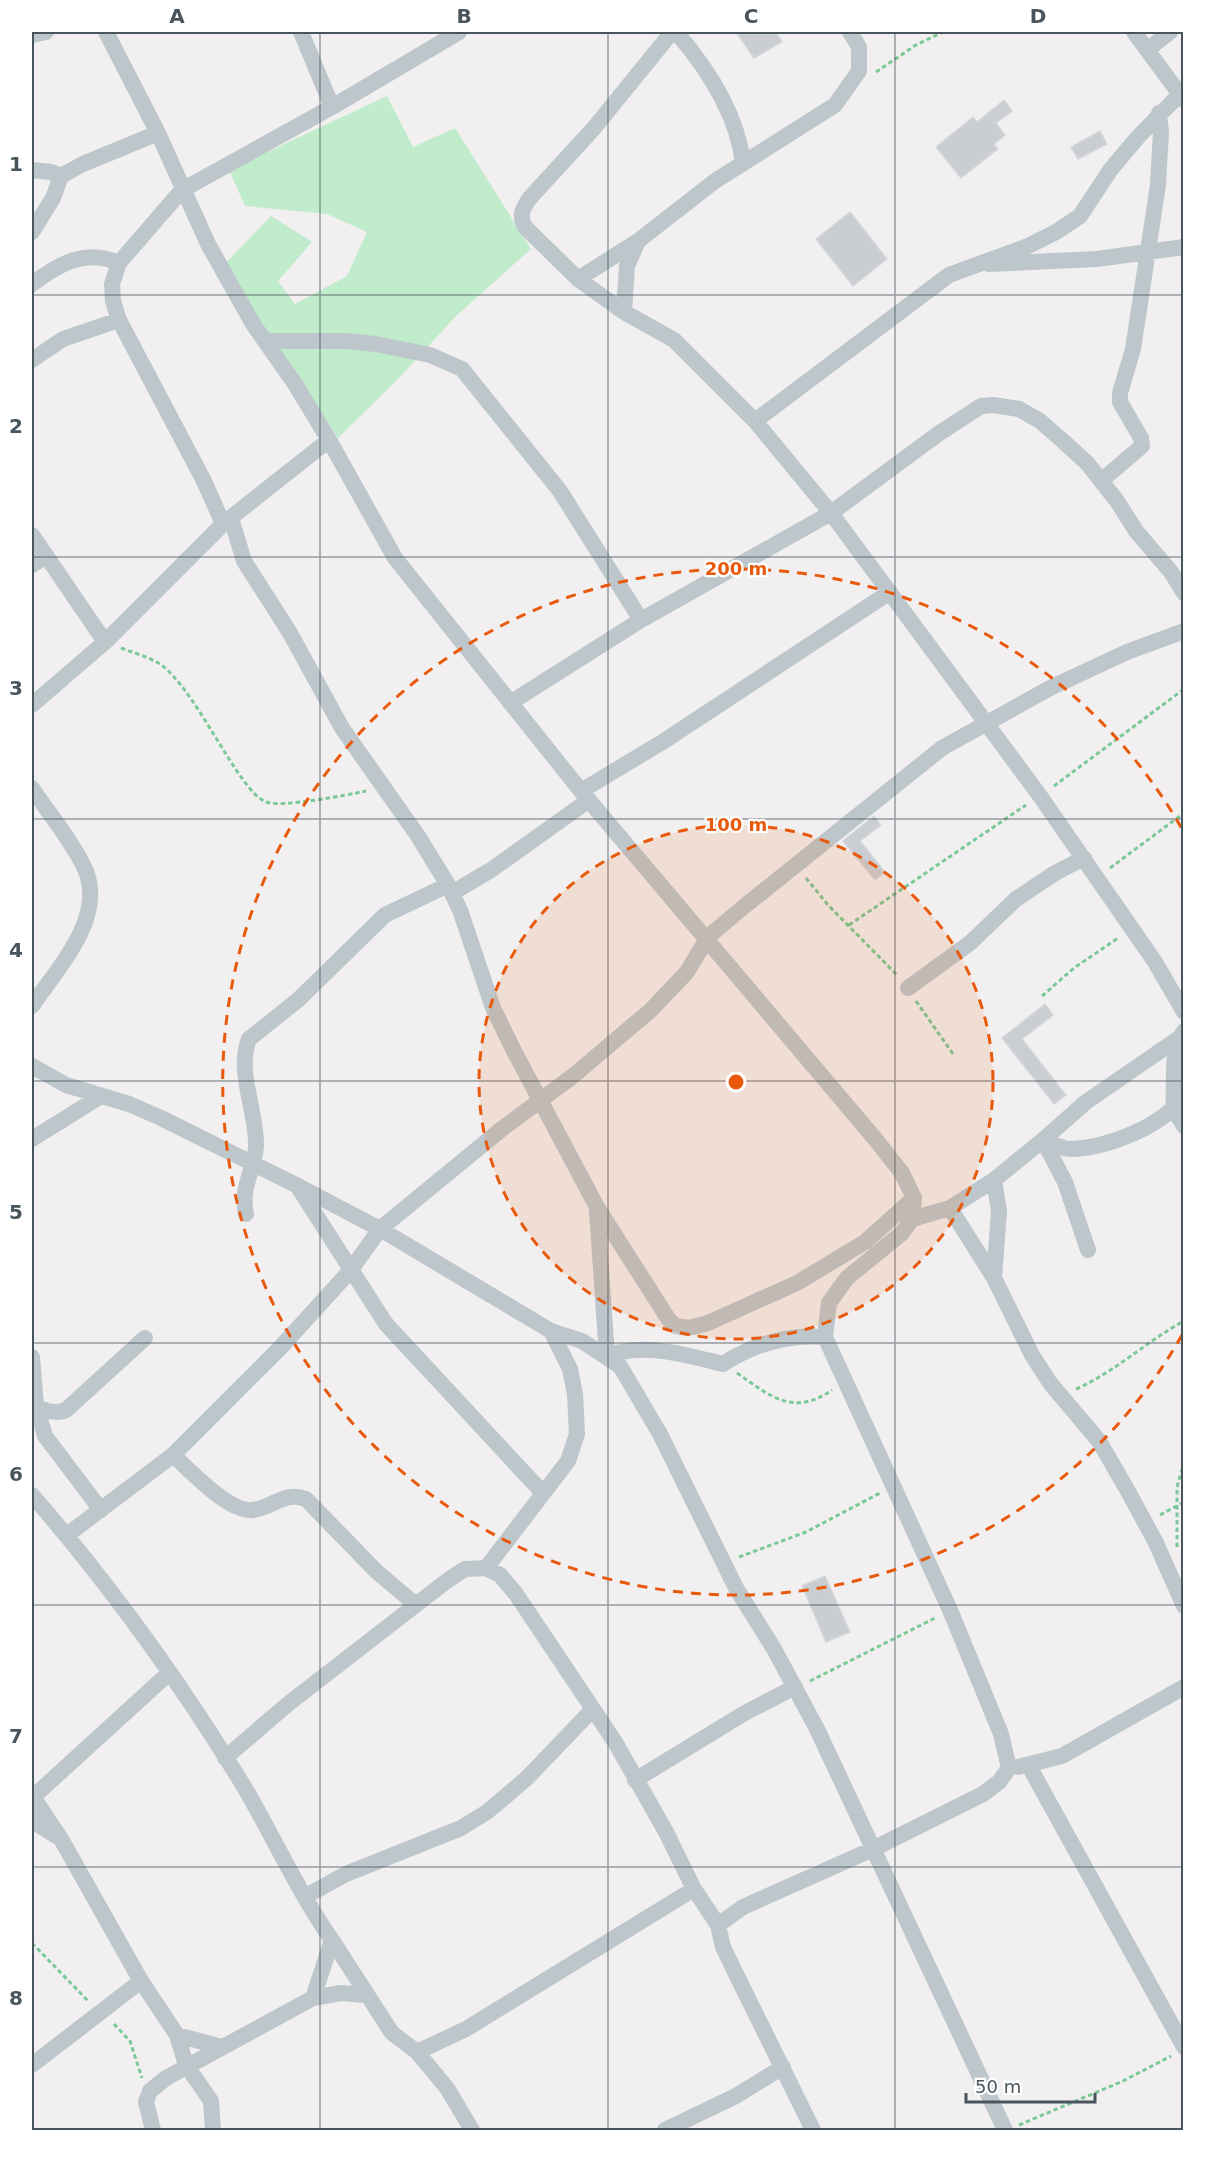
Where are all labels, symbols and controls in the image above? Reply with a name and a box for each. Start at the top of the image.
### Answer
text: A [169,4,185,28]
text: B [456,4,472,28]
text: C [744,4,758,28]
text: D [1030,4,1046,28]
text: 1 [9,152,23,176]
text: 2 [9,414,23,438]
text: 200 m [705,558,767,579]
text: 3 [9,676,23,700]
text: 100 m [705,814,767,835]
text: 4 [9,938,23,962]
centre of rings [726,1072,746,1092]
text: 5 [9,1200,23,1224]
text: 6 [9,1462,23,1486]
text: 7 [9,1724,23,1748]
text: 8 [9,1986,23,2010]
scale bar [966,2066,1095,2104]
text: 50 m [975,2076,1021,2097]

